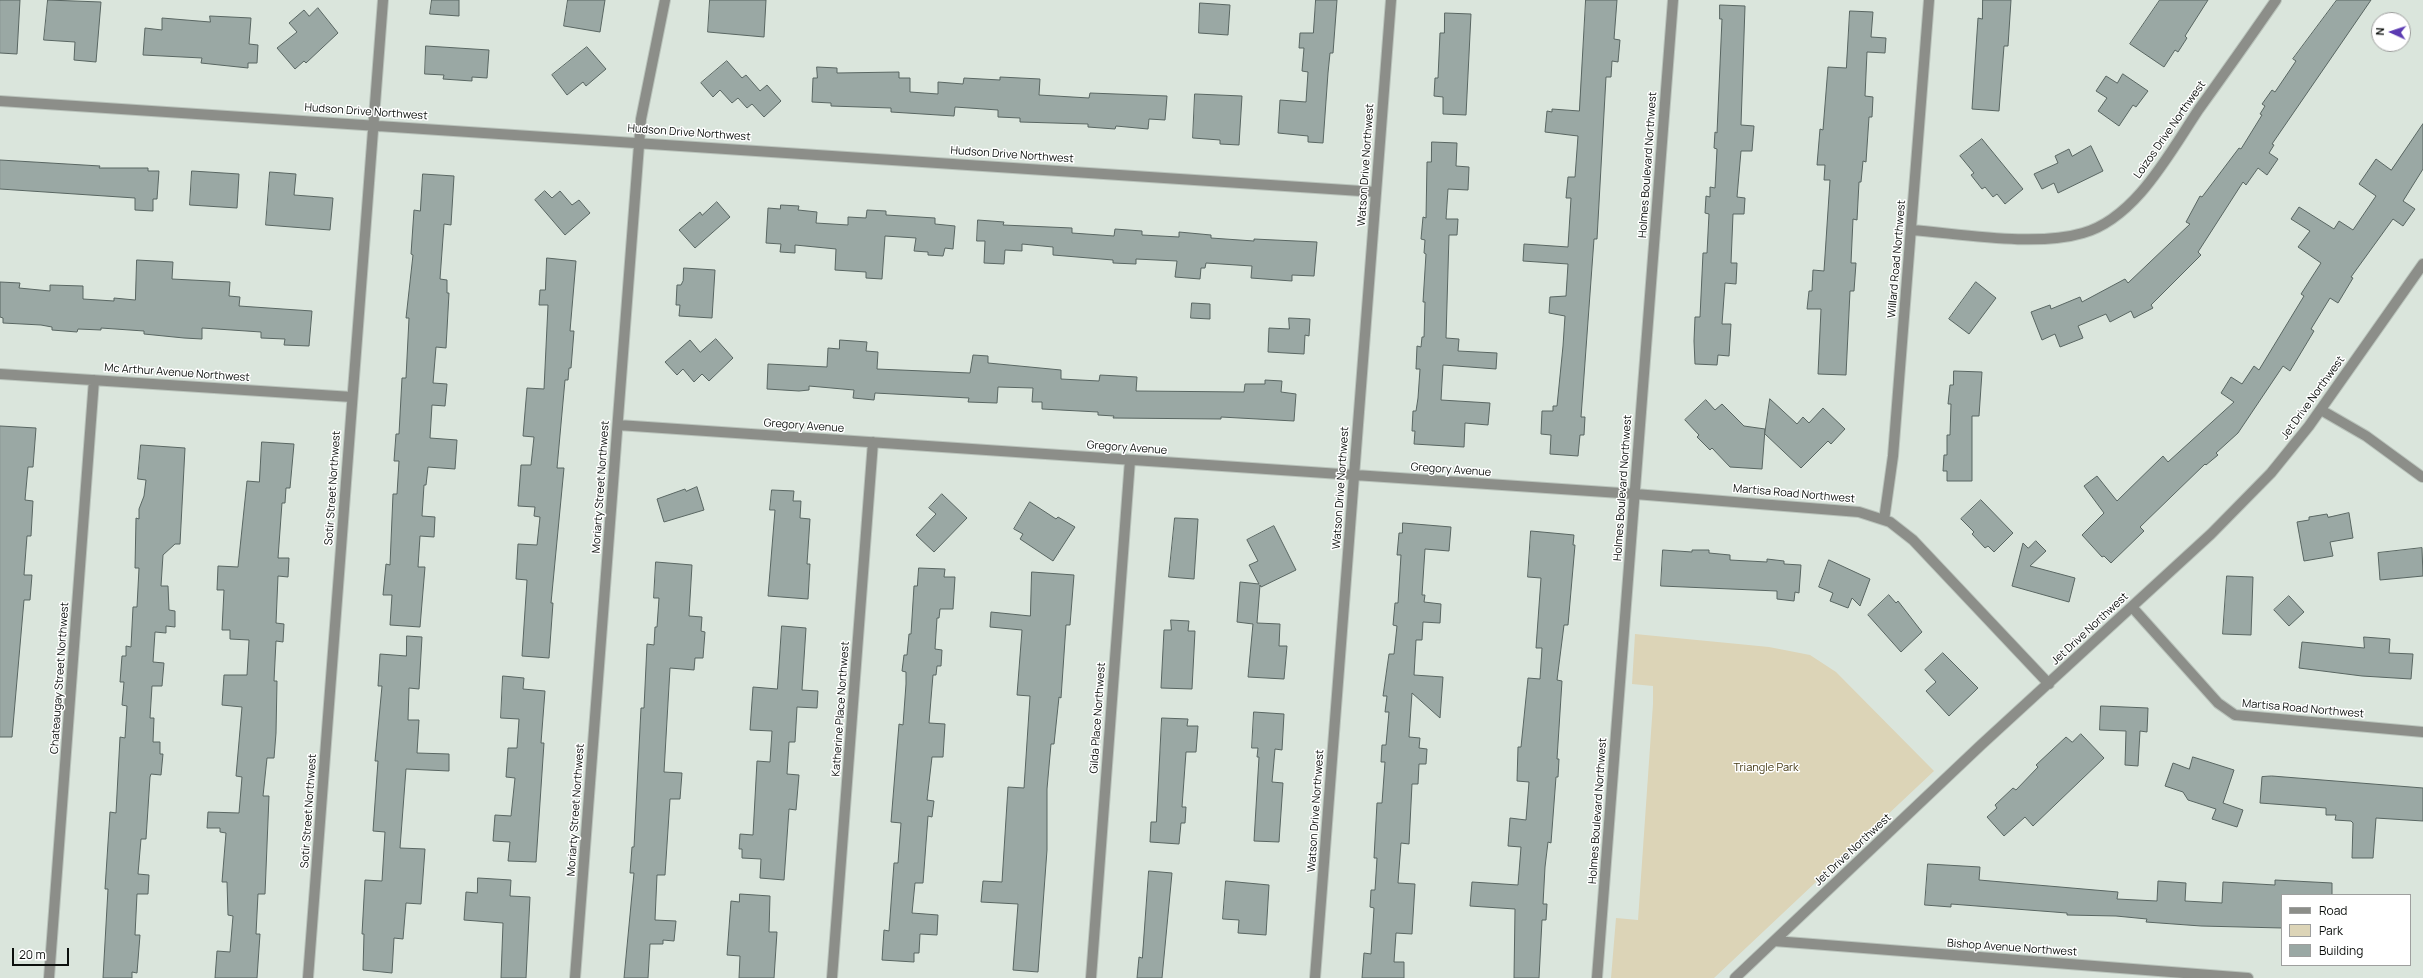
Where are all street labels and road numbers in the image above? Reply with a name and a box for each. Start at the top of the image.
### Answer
street label: Loizos Drive Northwest [2131,79,2209,181]
street label: Holmes Boulevard Northwest [1636,91,1660,239]
street label: Hudson Drive Northwest [304,101,428,123]
street label: Watson Drive Northwest [1355,103,1377,227]
street label: Hudson Drive Northwest [627,122,751,144]
street label: Hudson Drive Northwest [950,144,1074,166]
street label: Willard Road Northwest [1885,199,1909,319]
street label: Jet Drive Northwest [2278,354,2348,442]
street label: Mc Arthur Avenue Northwest [104,361,250,385]
street label: Holmes Boulevard Northwest [1611,414,1635,562]
street label: Gregory Avenue [763,417,845,435]
street label: Moriarty Street Northwest [590,420,612,554]
street label: Watson Drive Northwest [1330,426,1352,550]
street label: Sotir Street Northwest [322,430,344,546]
street label: Gregory Avenue [1086,439,1168,457]
street label: Gregory Avenue [1410,461,1492,479]
street label: Martisa Road Northwest [1732,482,1856,506]
street label: Jet Drive Northwest [2049,590,2131,668]
street label: Chateaugay Street Northwest [48,602,72,754]
street label: Katherine Place Northwest [830,641,852,777]
street label: Gilda Place Northwest [1088,662,1108,774]
street label: Martisa Road Northwest [2241,697,2365,721]
street label: Holmes Boulevard Northwest [1586,737,1610,885]
street label: Moriarty Street Northwest [565,743,587,877]
street label: Watson Drive Northwest [1305,749,1327,873]
street label: Sotir Street Northwest [298,753,320,869]
street label: Jet Drive Northwest [1812,811,1894,889]
street label: Bishop Avenue Northwest [1946,937,2078,959]

